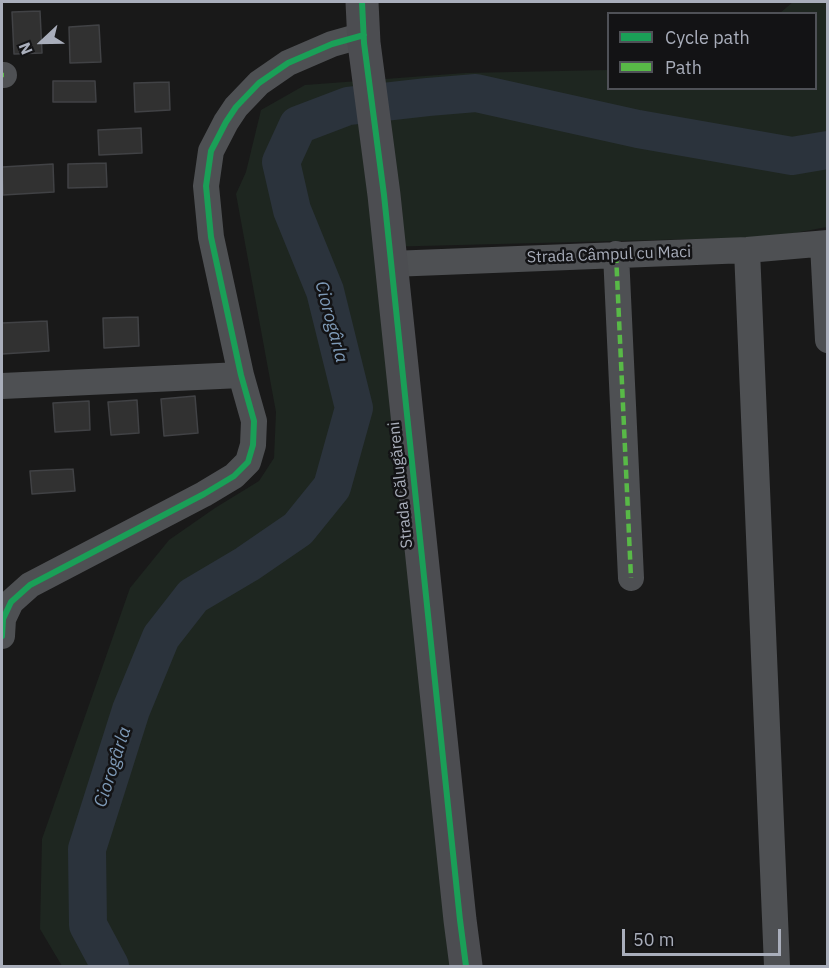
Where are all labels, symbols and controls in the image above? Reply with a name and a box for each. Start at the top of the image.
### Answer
north arrow [12,12,72,72]
legend [607,12,817,90]
text: Cycle path [665,26,750,49]
text: N [14,40,37,58]
text: Path [665,56,702,79]
street label: Strada Câmpul cu Maci [527,243,691,267]
water label: Ciorogârla [310,279,352,365]
street label: Strada Călugăreni [385,421,417,549]
water label: Ciorogârla [90,724,136,810]
scale bar [625,917,784,955]
text: 50 m [633,928,675,951]

